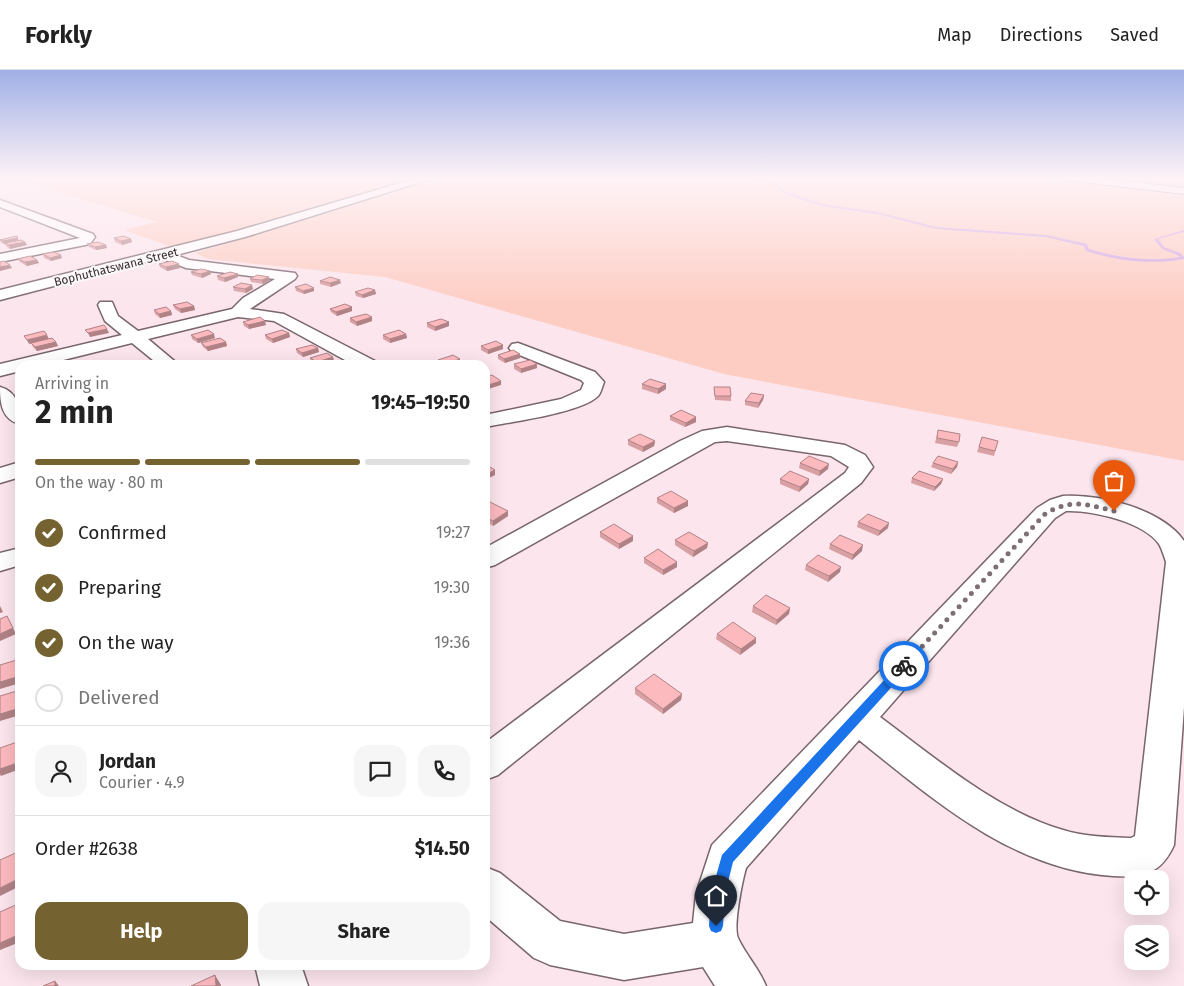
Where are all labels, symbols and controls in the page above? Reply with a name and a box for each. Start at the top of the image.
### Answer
text: Forkly [25,21,92,49]
text: Map [937,24,972,46]
text: Directions [1000,24,1082,46]
text: Saved [1110,24,1159,46]
street label: Bophuthatswana Street [52,245,180,289]
text: Arriving in [35,374,109,393]
text: 19:45–19:50 [371,391,470,414]
text: 2 min [35,393,114,431]
pin [1093,460,1135,511]
icon: bag [1100,467,1128,495]
text: On the way · 80 m [35,473,163,492]
icon: check [35,519,63,547]
text: Confirmed [78,521,167,544]
text: 19:27 [436,523,470,542]
icon: check [35,574,63,602]
text: Preparing [78,576,161,599]
text: 19:30 [434,578,470,597]
icon: check [35,629,63,657]
text: On the way [78,631,174,654]
text: 19:36 [434,633,470,652]
courier [879,641,929,691]
icon: bike [890,652,918,680]
text: Delivered [78,686,160,709]
button: person [35,745,87,797]
button: chat [354,745,406,797]
button: phone [418,745,470,797]
text: Jordan [99,750,156,773]
text: Courier · 4.9 [99,773,185,792]
text: Order #2638 [35,837,138,860]
text: $14.50 [415,837,470,860]
map controls [1124,870,1169,970]
button: locate [1124,870,1169,915]
pin [695,875,737,926]
icon: home [702,882,730,910]
button: Help [35,902,248,960]
button: Share [258,902,470,960]
button: layers [1124,925,1169,970]

